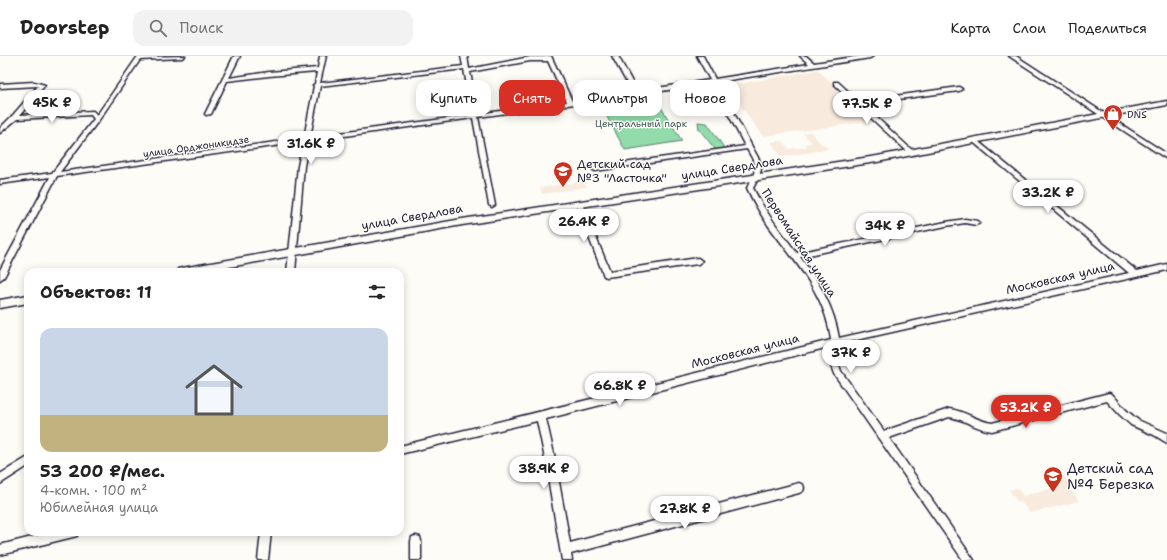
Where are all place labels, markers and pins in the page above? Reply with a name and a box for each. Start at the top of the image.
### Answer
pin: 45K ₽ [24,90,80,124]
pin: 77.5K ₽ [830,91,904,125]
shop icon: DNS [1102,103,1124,131]
place label: DNS [1127,108,1147,121]
pin: 31.6K ₽ [274,131,348,165]
place label: Детский сад №3 "Ласточка" [577,156,667,186]
school or university icon: Детский сад №3 "Ласточка" [552,160,574,188]
pin: 33.2K ₽ [1011,180,1085,214]
pin: 26.4K ₽ [547,209,621,243]
pin: 34K ₽ [857,213,913,247]
pin: 37K ₽ [823,340,879,374]
pin: 66.8K ₽ [583,373,657,407]
pin: 53.2K ₽ [989,395,1063,429]
pin: 38.9K ₽ [507,456,581,490]
place label: Детский сад №4 Березка [1067,459,1154,493]
school or university icon: Детский сад №4 Березка [1042,465,1064,493]
pin: 27.8K ₽ [648,496,722,530]

